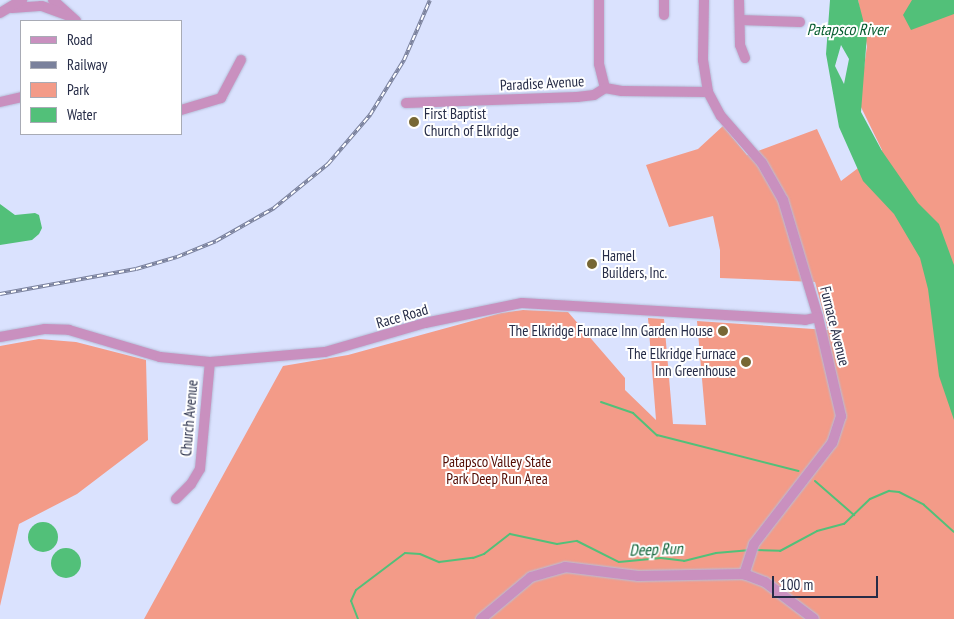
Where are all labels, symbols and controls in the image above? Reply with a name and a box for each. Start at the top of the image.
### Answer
water label: Patapsco River [807,19,887,39]
legend [20,20,182,135]
text: Road [67,30,93,49]
text: Railway [67,55,107,74]
street label: Paradise Avenue [499,72,585,94]
text: Park [67,80,89,99]
place label: First Baptist Church of Elkridge [424,104,519,139]
text: Water [67,105,97,124]
marker: First Baptist Church of Elkridge [408,116,420,128]
place label: Hamel Builders, Inc. [602,246,668,281]
marker: Hamel Builders, Inc. [586,258,598,270]
street label: Furnace Avenue [816,284,854,368]
street label: Race Road [374,300,430,332]
place label: The Elkridge Furnace Inn Garden House [509,322,713,340]
marker: The Elkridge Furnace Inn Garden House [717,325,729,337]
place label: The Elkridge Furnace Inn Greenhouse [627,344,736,379]
marker: The Elkridge Furnace Inn Greenhouse [740,356,752,368]
street label: Church Avenue [177,379,201,457]
park label: Patapsco Valley State Park Deep Run Area [442,452,552,487]
water label: Deep Run [629,538,683,560]
scale bar [774,566,880,598]
text: 100 m [780,575,813,594]

